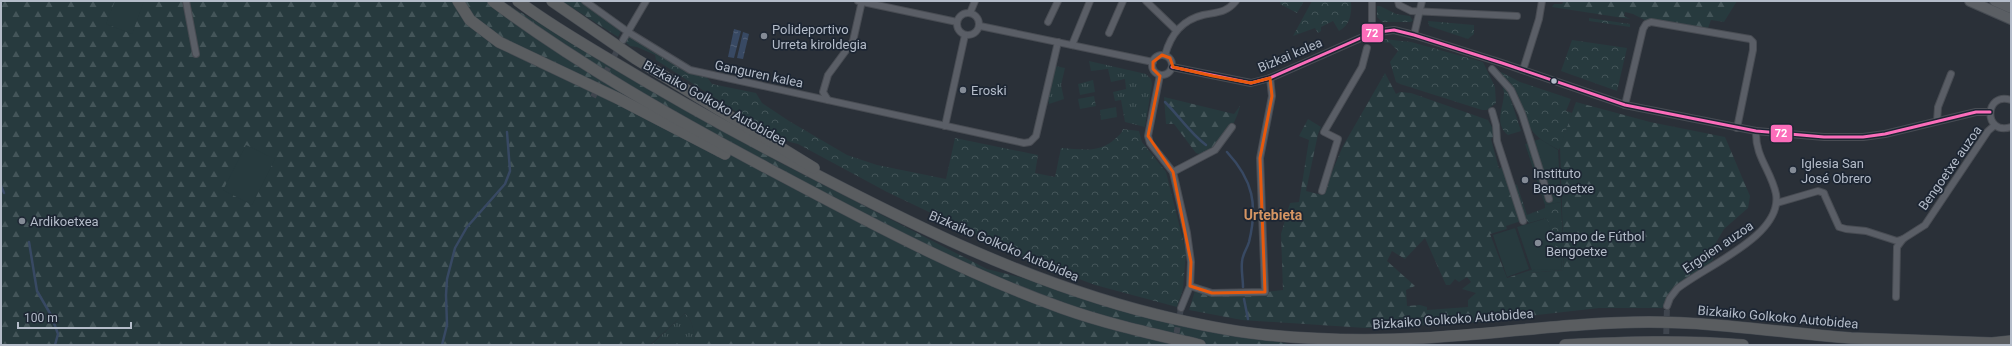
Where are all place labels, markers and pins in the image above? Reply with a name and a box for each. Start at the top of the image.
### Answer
place label: Polideportivo Urreta kiroldegia [772,22,867,52]
marker: Polideportivo Urreta kiroldegia [759,31,769,41]
unlabelled marker [1549,76,1559,86]
place label: Eroski [971,83,1007,98]
marker: Eroski [958,85,968,95]
place label: Iglesia San José Obrero [1801,156,1872,186]
marker: Iglesia San José Obrero [1788,165,1798,175]
place label: Instituto Bengoetxe [1533,166,1594,196]
marker: Instituto Bengoetxe [1520,175,1530,185]
place label: Ardikoetxea [30,214,99,229]
marker: Ardikoetxea [17,216,27,226]
place label: Campo de Fútbol Bengoetxe [1546,229,1645,259]
marker: Campo de Fútbol Bengoetxe [1533,238,1543,248]

